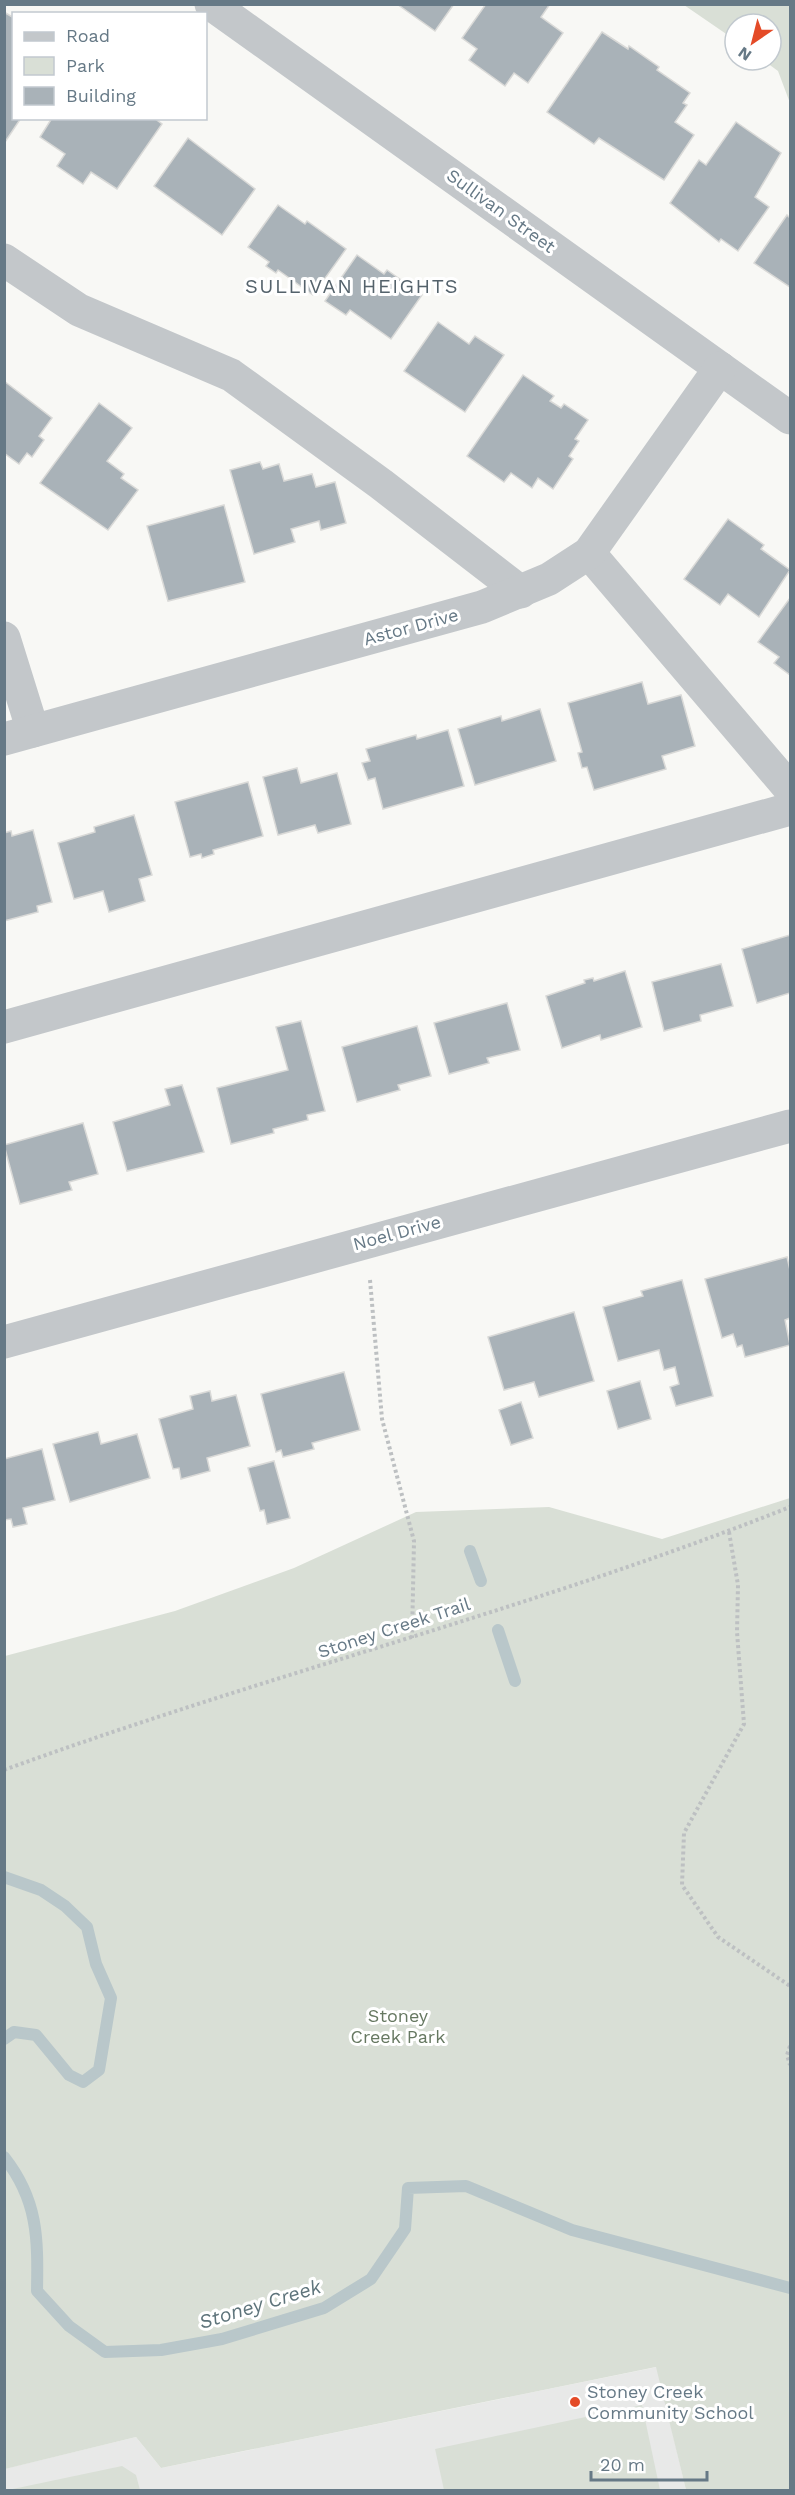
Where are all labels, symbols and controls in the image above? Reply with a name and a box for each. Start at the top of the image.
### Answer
legend [12,12,207,120]
north arrow [723,12,783,72]
text: Road [66,25,110,46]
text: N [734,43,755,65]
text: Park [66,55,105,76]
text: Building [66,85,136,106]
street label: Sullivan Street [443,164,560,257]
district label: SULLIVAN HEIGHTS [245,274,459,298]
street label: Astor Drive [361,604,461,649]
street label: Noel Drive [351,1211,443,1254]
street label: Stoney Creek Trail [315,1593,473,1662]
park label: Stoney Creek Park [351,2005,445,2047]
water label: Stoney Creek [196,2274,325,2334]
place label: Stoney Creek Community School [587,2381,754,2423]
marker: Stoney Creek Community School [568,2395,582,2409]
scale bar [591,2444,706,2482]
text: 20 m [600,2454,645,2475]

